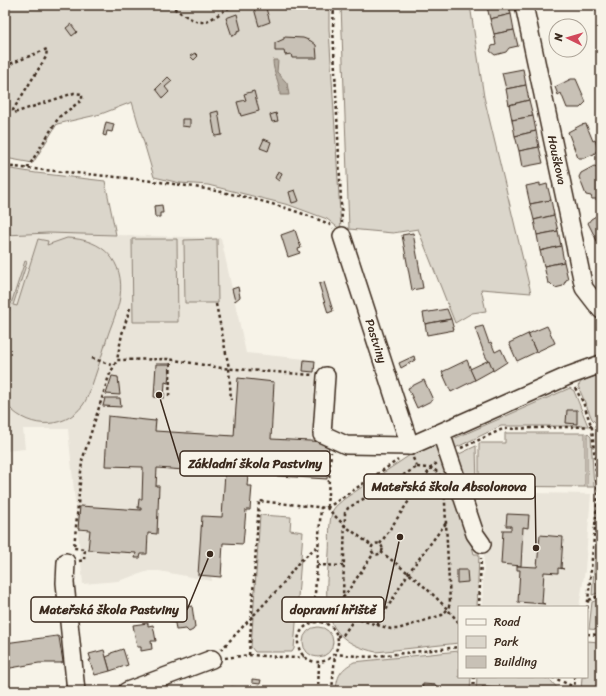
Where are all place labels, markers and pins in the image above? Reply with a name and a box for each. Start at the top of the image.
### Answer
callout: Základní škola Pastviny [180,451,330,476]
callout: Mateřská škola Absolonova [364,474,535,499]
callout: Mateřská škola Pastviny [31,597,187,622]
callout: dopravní hřiště [282,597,384,622]

